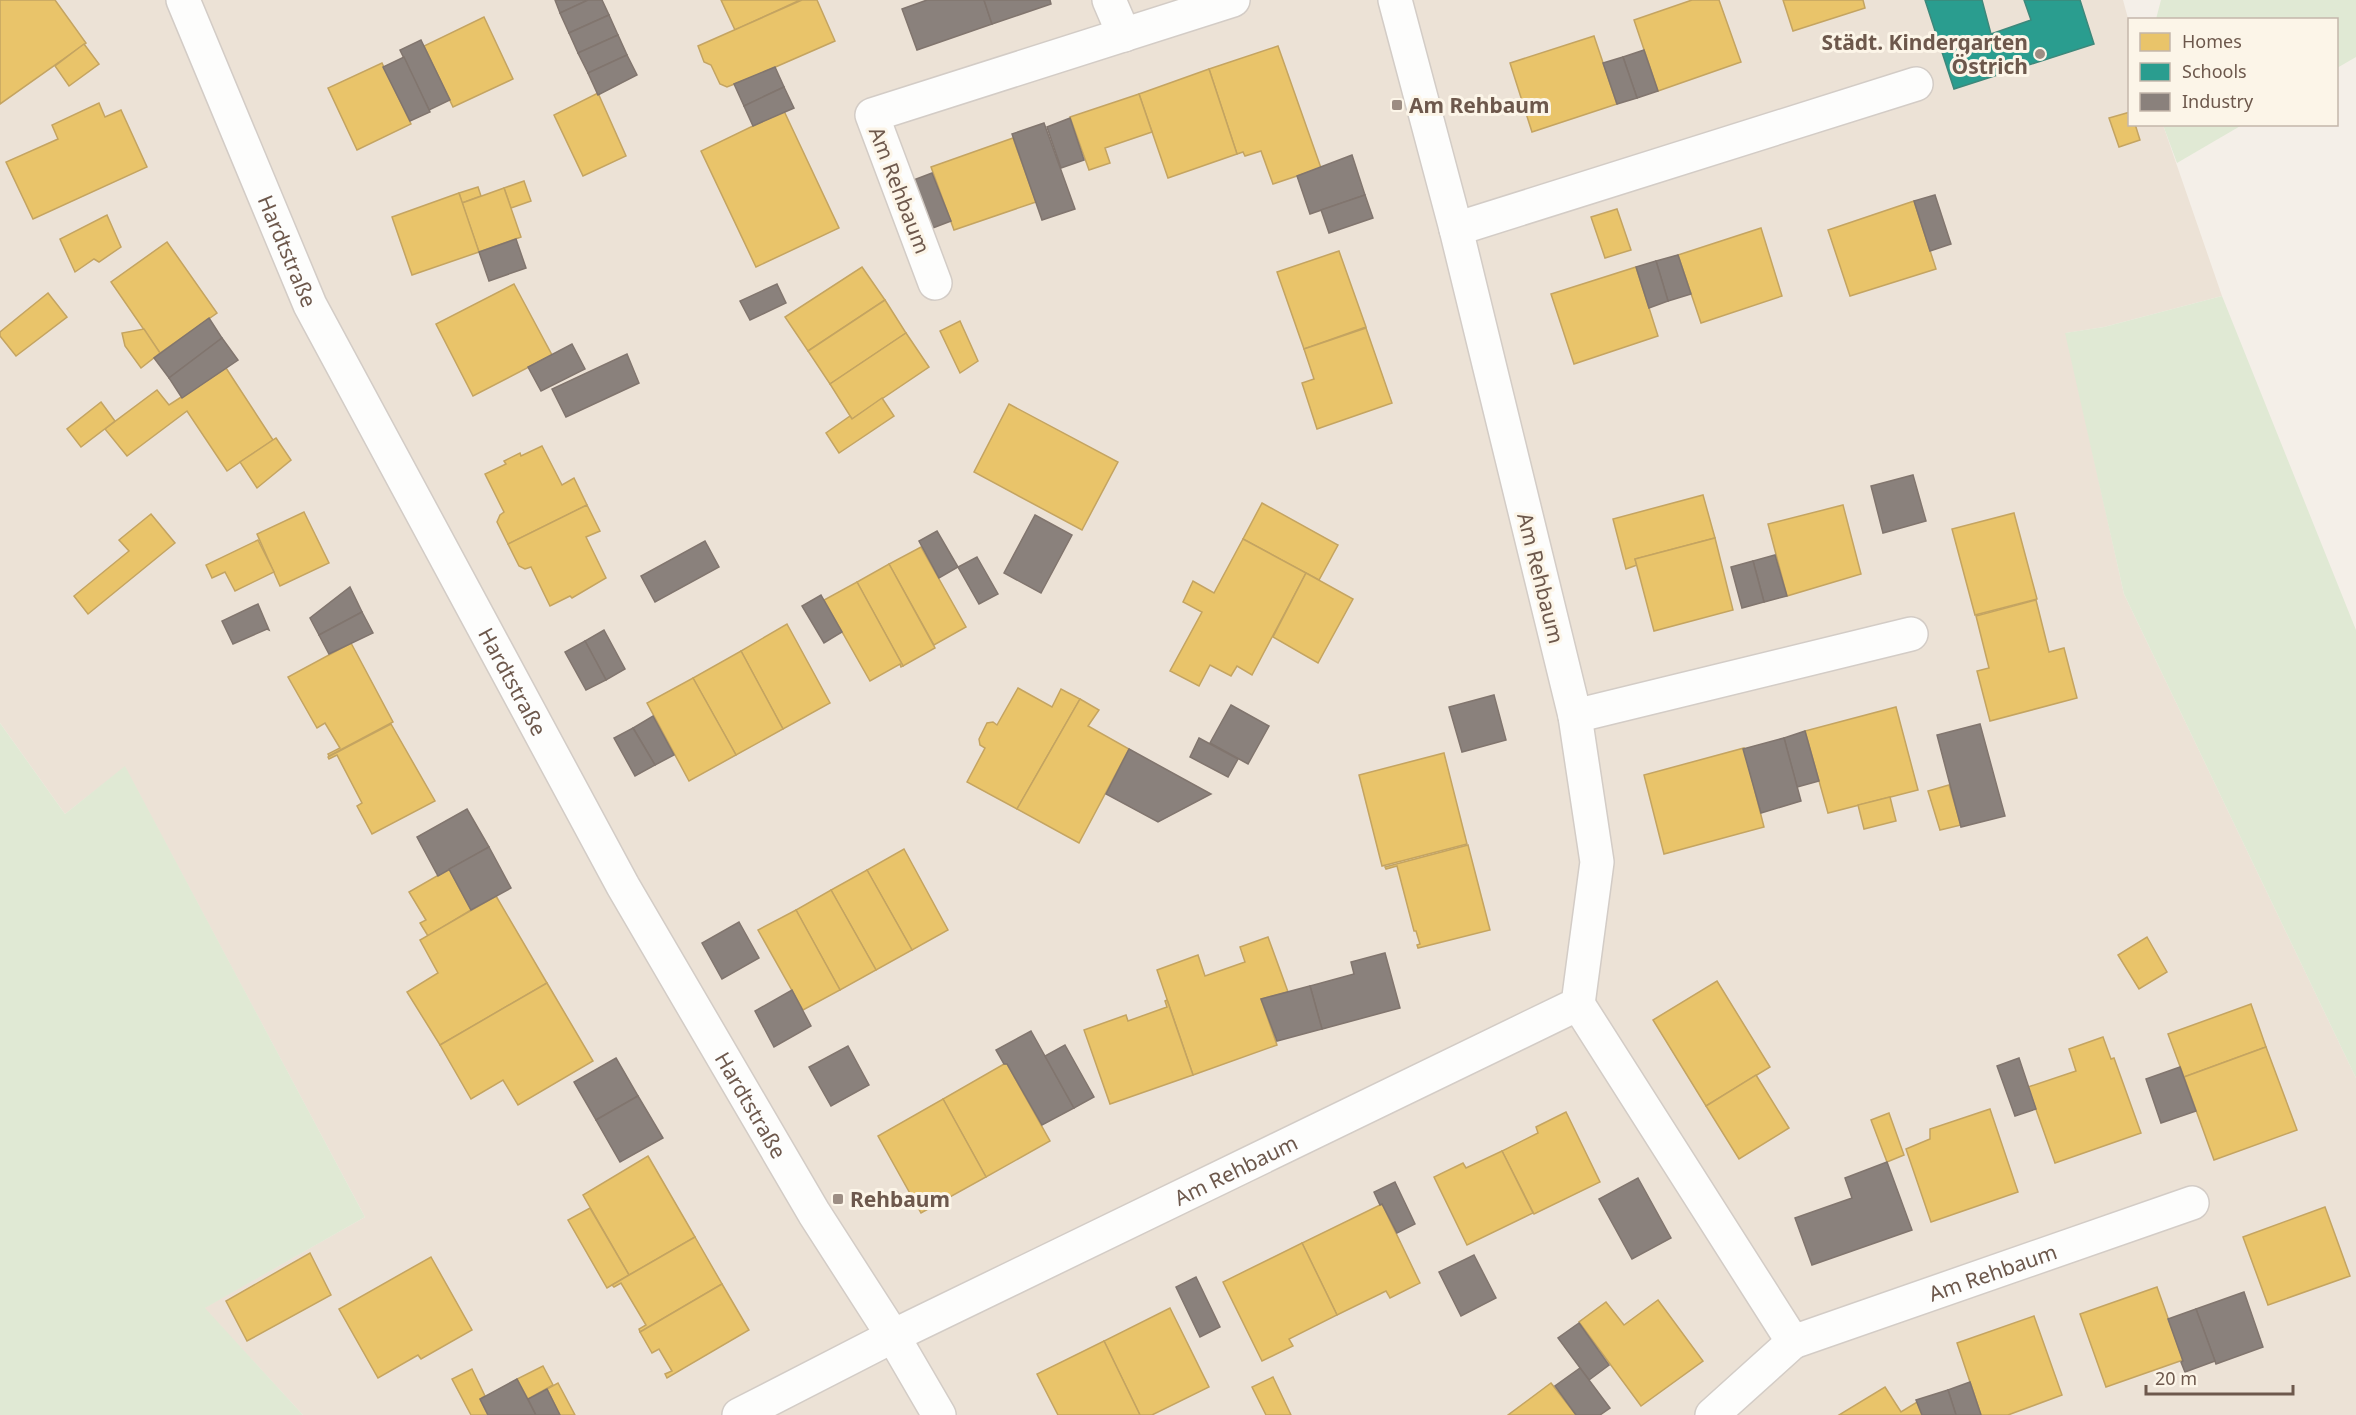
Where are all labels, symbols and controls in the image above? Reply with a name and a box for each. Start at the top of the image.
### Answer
legend [2128,18,2338,126]
place label: Städt. Kindergarten Östrich [1822,28,2028,80]
text: Homes [2182,29,2242,53]
marker: Städt. Kindergarten Östrich [2033,47,2047,61]
text: Schools [2182,59,2247,83]
text: Industry [2182,89,2254,113]
place label: Am Rehbaum [1409,91,1549,119]
marker: Am Rehbaum [1390,98,1404,112]
street label: Am Rehbaum [863,123,937,257]
street label: Hardtstraße [252,191,323,311]
street label: Am Rehbaum [1511,510,1571,646]
street label: Hardtstraße [472,622,553,740]
street label: Hardtstraße [709,1047,793,1163]
street label: Am Rehbaum [1169,1128,1302,1212]
place label: Rehbaum [850,1185,950,1213]
marker: Rehbaum [831,1192,845,1206]
street label: Am Rehbaum [1925,1237,2060,1308]
scale bar [2146,1358,2293,1396]
text: 20 m [2155,1366,2197,1390]

